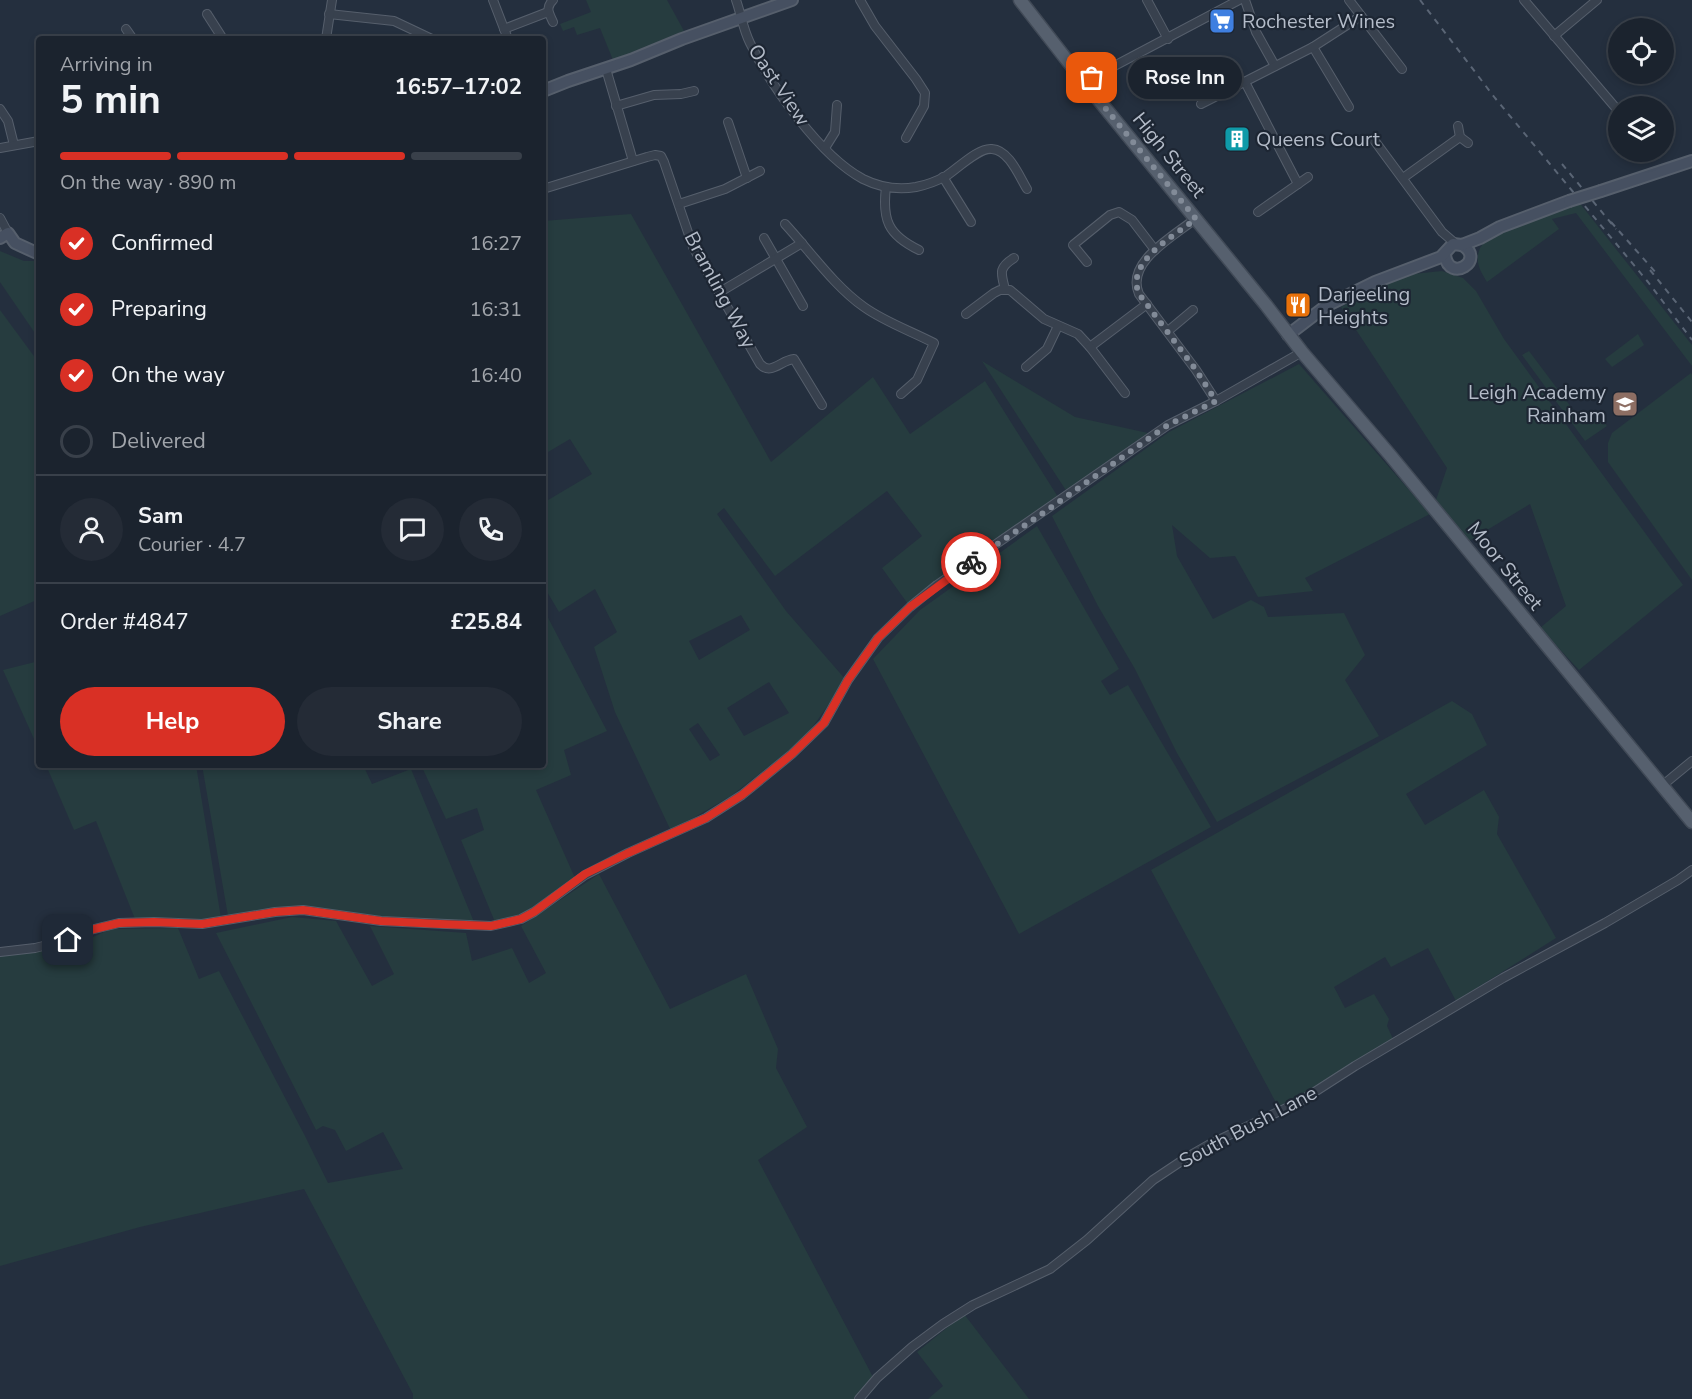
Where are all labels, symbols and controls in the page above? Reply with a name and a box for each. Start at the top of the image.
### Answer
supermarket icon: Rochester Wines [1207,6,1237,36]
place label: Rochester Wines [1242,8,1395,35]
map controls [1608,18,1674,162]
button: locate [1608,18,1674,84]
street label: Oast View [742,39,816,131]
text: Arriving in [60,51,153,78]
pin [1066,52,1117,103]
callout: Rose Inn [1128,57,1242,99]
icon: bag [1075,61,1108,94]
text: Rose Inn [1145,64,1225,91]
text: 16:57–17:02 [394,72,522,102]
text: 5 min [60,74,161,127]
button: layers [1608,96,1674,162]
street label: High Street [1126,107,1212,204]
building icon: Queens Court [1222,124,1252,154]
place label: Queens Court [1256,126,1381,153]
text: On the way · 890 m [60,169,236,196]
icon: check [60,227,93,260]
street label: Bramling Way [678,227,762,354]
text: Confirmed [111,228,213,258]
text: 16:27 [469,230,522,257]
place label: Darjeeling Heights [1318,281,1410,331]
restaurant icon: Darjeeling Heights [1283,290,1313,320]
icon: check [60,293,93,326]
text: Preparing [111,294,207,324]
text: 16:31 [469,296,522,323]
icon: check [60,359,93,392]
text: On the way [111,360,225,390]
text: 16:40 [469,362,522,389]
place label: Leigh Academy Rainham [1468,379,1607,429]
school or university icon: Leigh Academy Rainham [1610,389,1640,419]
text: Delivered [111,426,206,456]
button: person [60,498,123,561]
button: chat [381,498,444,561]
button: phone [459,498,522,561]
text: Sam [138,501,183,531]
street label: Moor Street [1461,516,1550,617]
text: Courier · 4.7 [138,531,246,558]
courier [941,532,1001,592]
icon: bike [955,546,988,579]
text: Order #4847 [60,607,189,637]
text: £25.84 [451,607,522,637]
button: Help [60,687,285,756]
button: Share [297,687,522,756]
pin [42,914,93,965]
icon: home [51,923,84,956]
street label: South Bush Lane [1174,1079,1322,1175]

